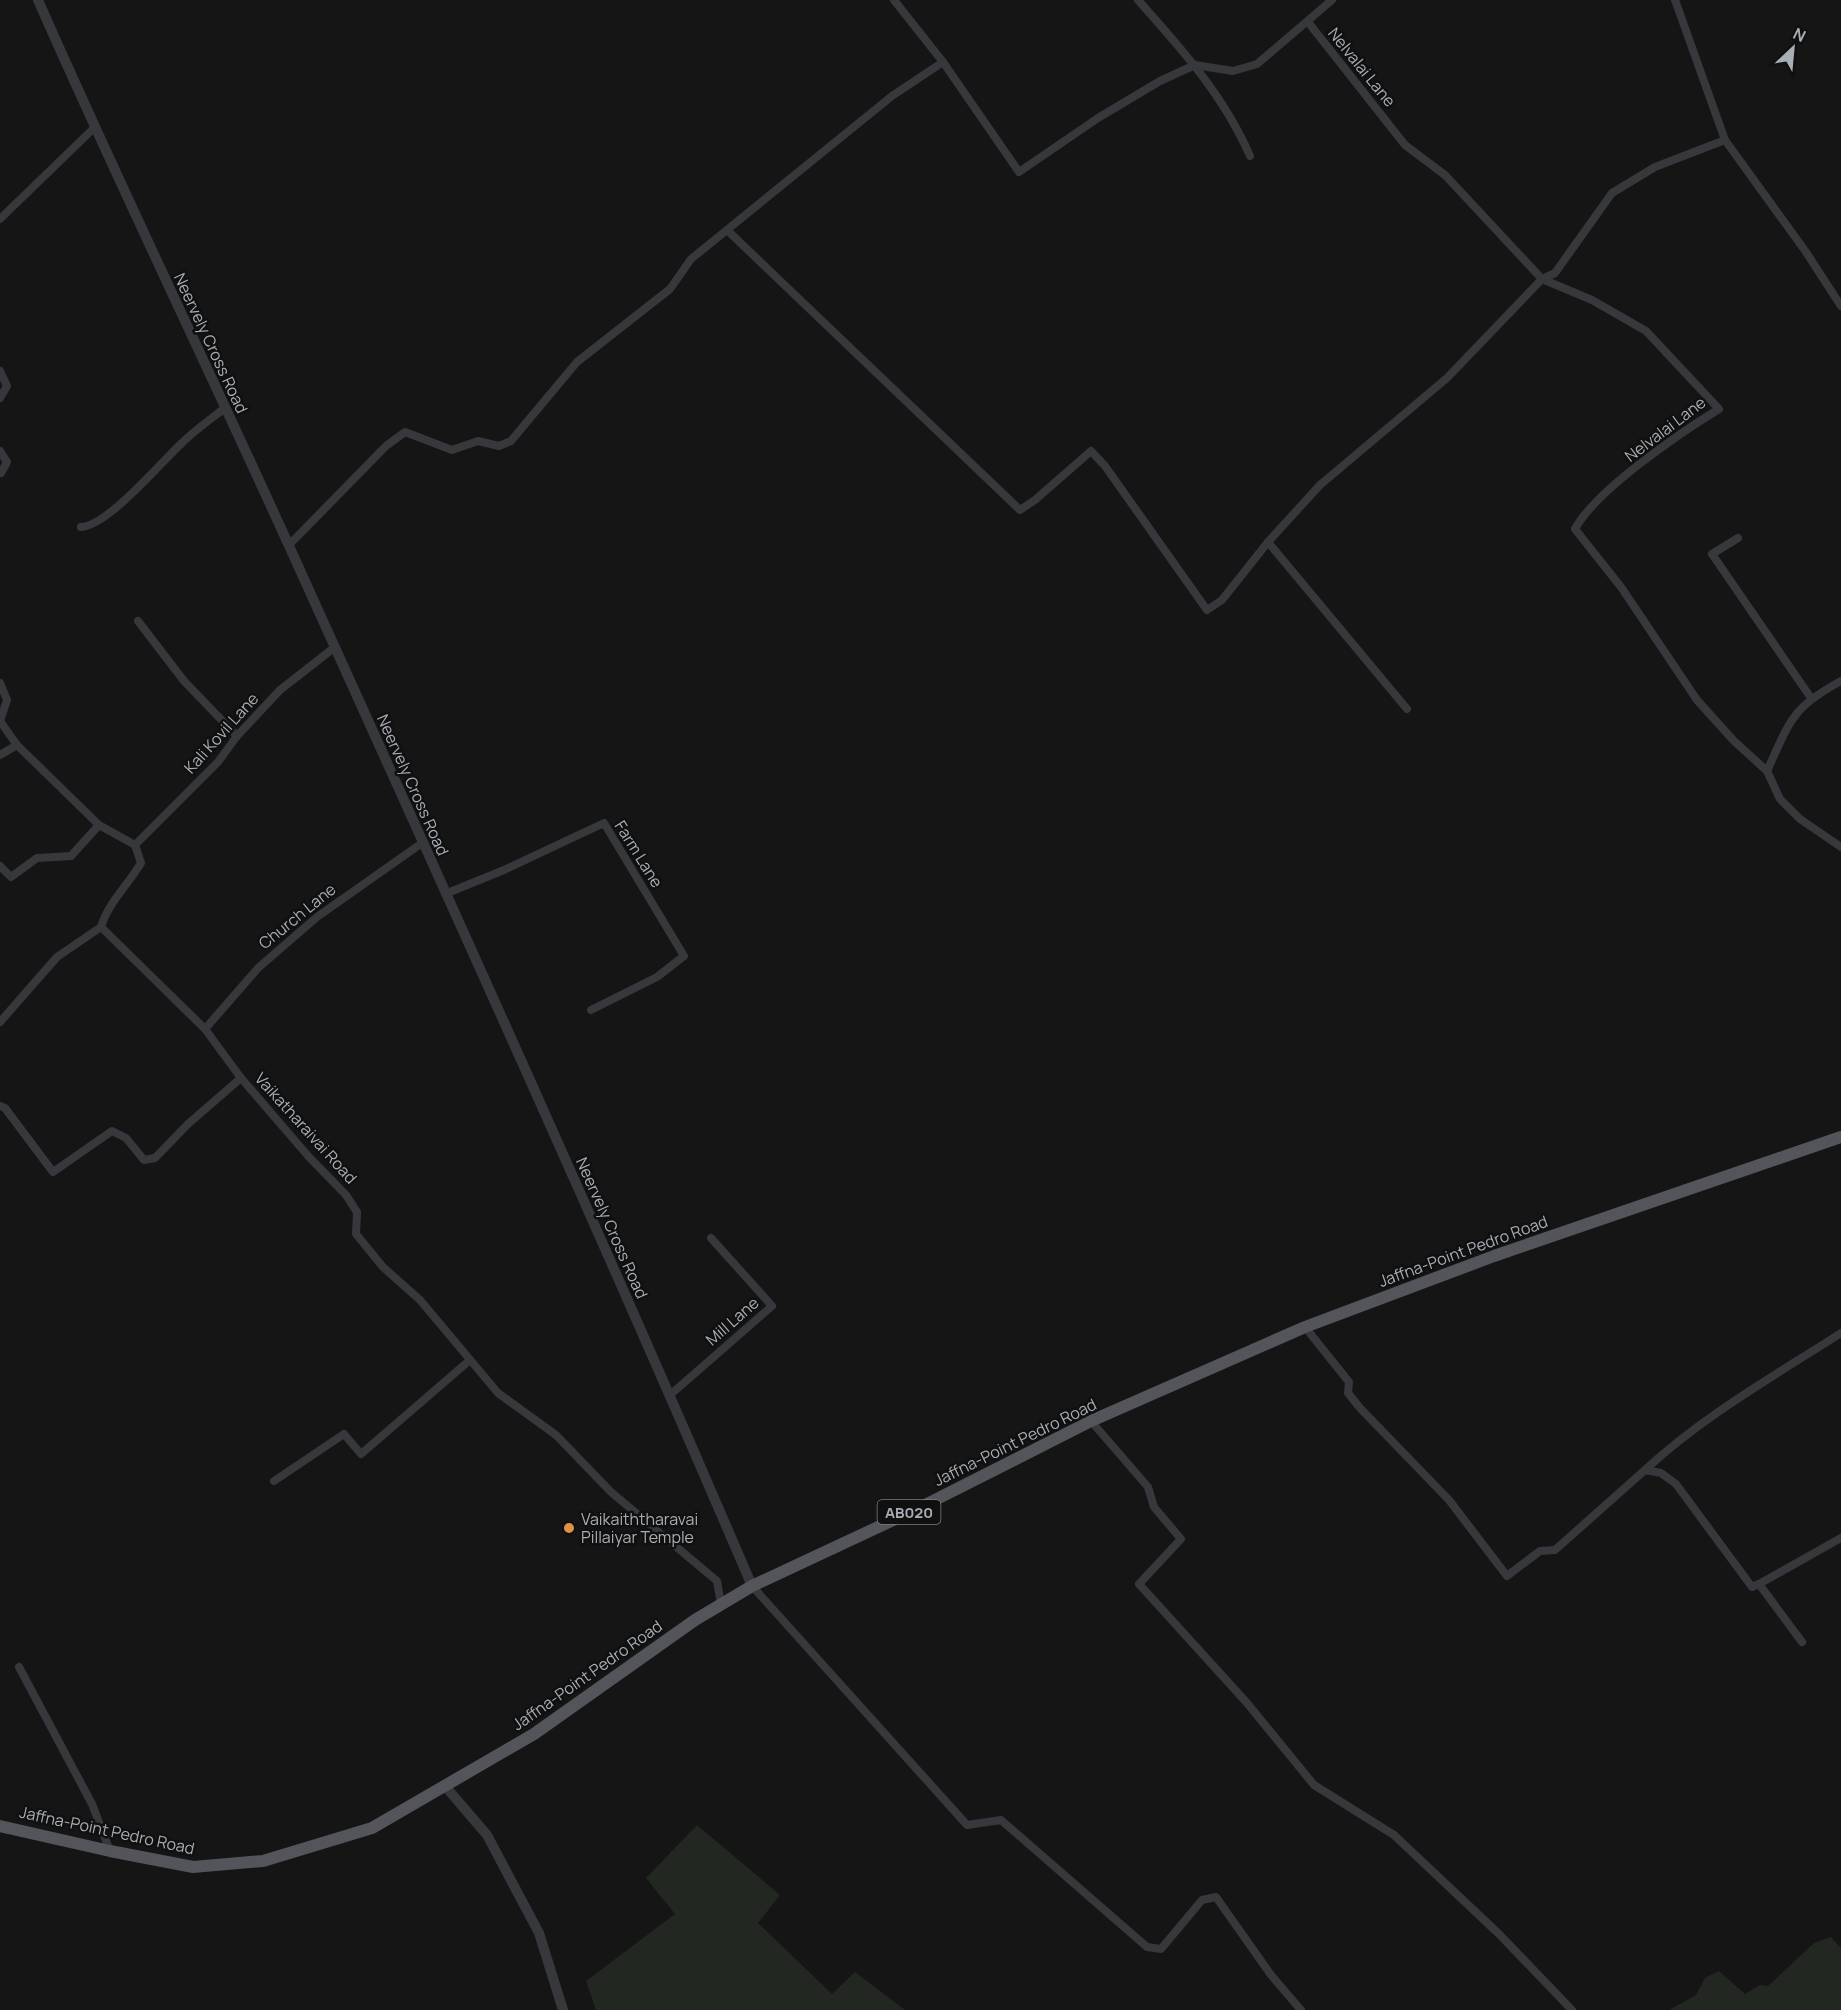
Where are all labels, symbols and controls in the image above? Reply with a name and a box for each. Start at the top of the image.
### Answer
north arrow [1763,18,1823,78]
text: N [1790,22,1810,47]
street label: Nelvalai Lane [1323,23,1401,111]
street label: Neervely Cross Road [169,269,253,417]
street label: Nelvalai Lane [1620,391,1710,467]
street label: Kali Kovil Lane [179,688,263,778]
street label: Neervely Cross Road [372,711,454,859]
street label: Farm Lane [610,816,668,892]
street label: Church Lane [254,878,340,954]
street label: Vaikatharaivai Road [250,1068,362,1188]
street label: Neervely Cross Road [571,1154,653,1302]
street label: Jaffna-Point Pedro Road [1375,1210,1551,1292]
street label: Mill Lane [701,1292,763,1350]
street label: Jaffna-Point Pedro Road [930,1393,1100,1491]
road number: AB020 [878,1500,940,1524]
place label: Vaikaiththaravai Pillaiyar Temple [581,1508,698,1548]
marker: Vaikaiththaravai Pillaiyar Temple [562,1521,576,1535]
street label: Jaffna-Point Pedro Road [508,1615,666,1735]
street label: Jaffna-Point Pedro Road [17,1801,197,1859]

